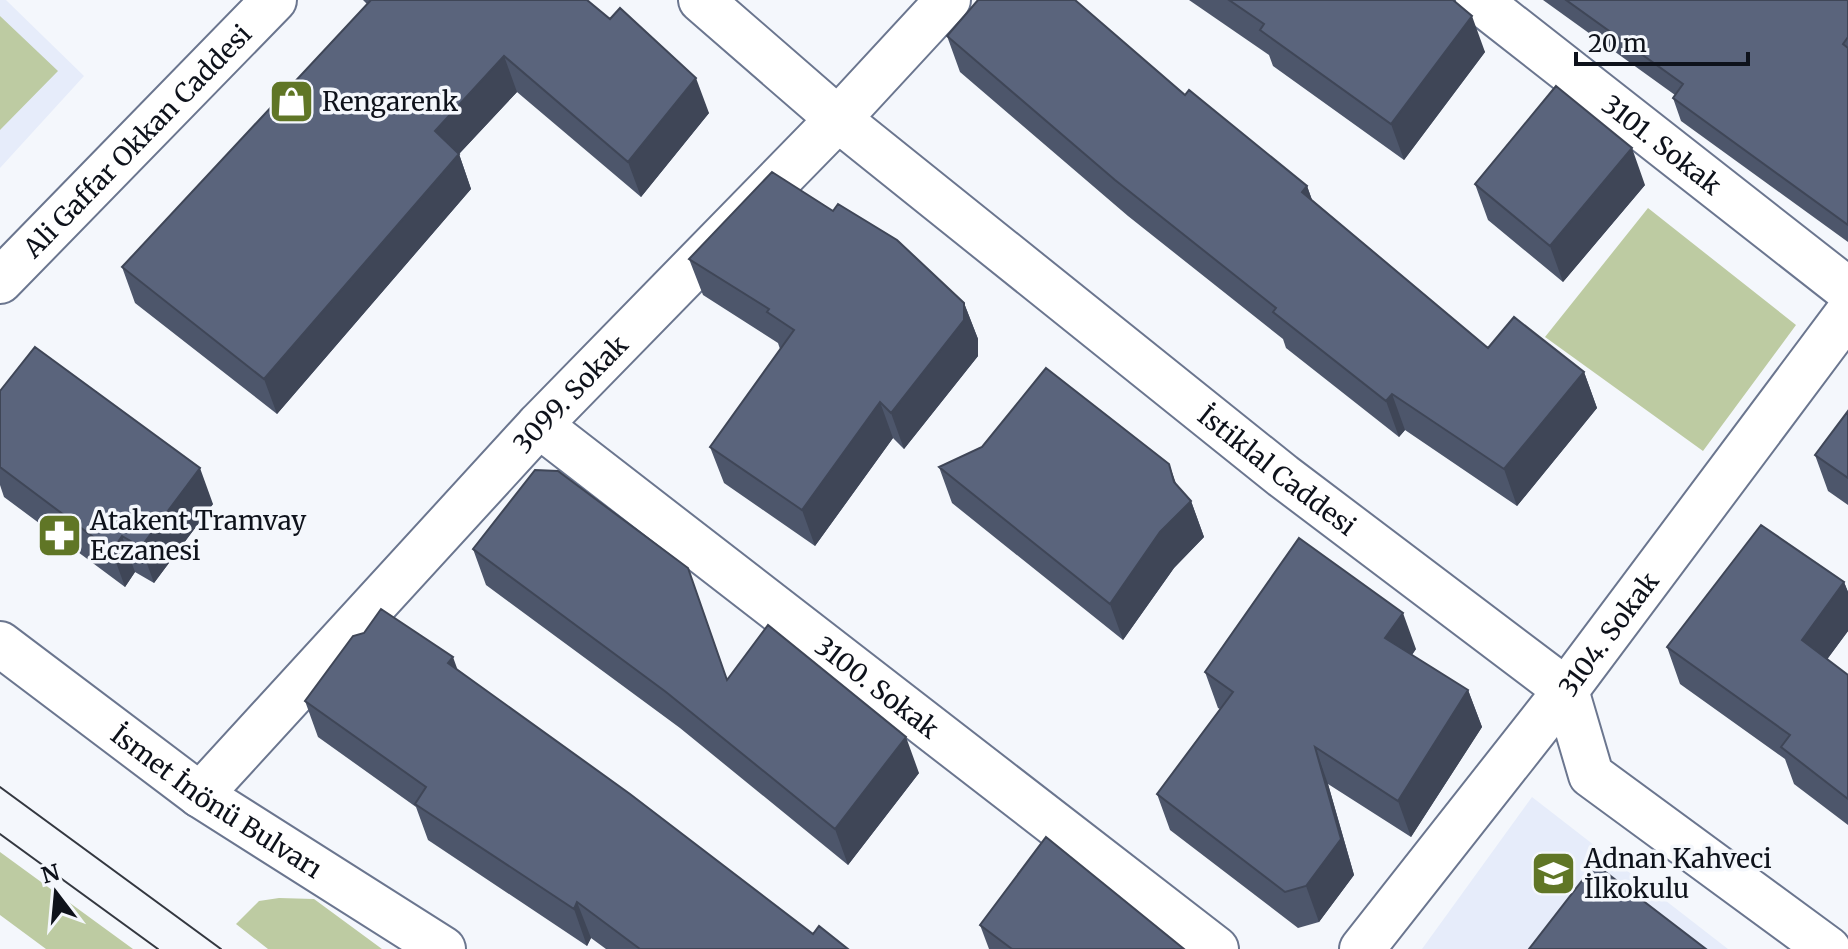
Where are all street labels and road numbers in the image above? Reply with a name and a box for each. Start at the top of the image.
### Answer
street label: Ali Gaffar Okkan Caddesi [15,17,258,265]
street label: 3101. Sokak [1596,88,1729,201]
street label: 3099. Sokak [506,327,635,459]
street label: İstiklal Caddesi [1192,398,1363,542]
street label: 3104. Sokak [1551,565,1666,702]
street label: 3100. Sokak [809,629,946,745]
street label: İsmet İnönü Bulvarı [105,717,329,885]

